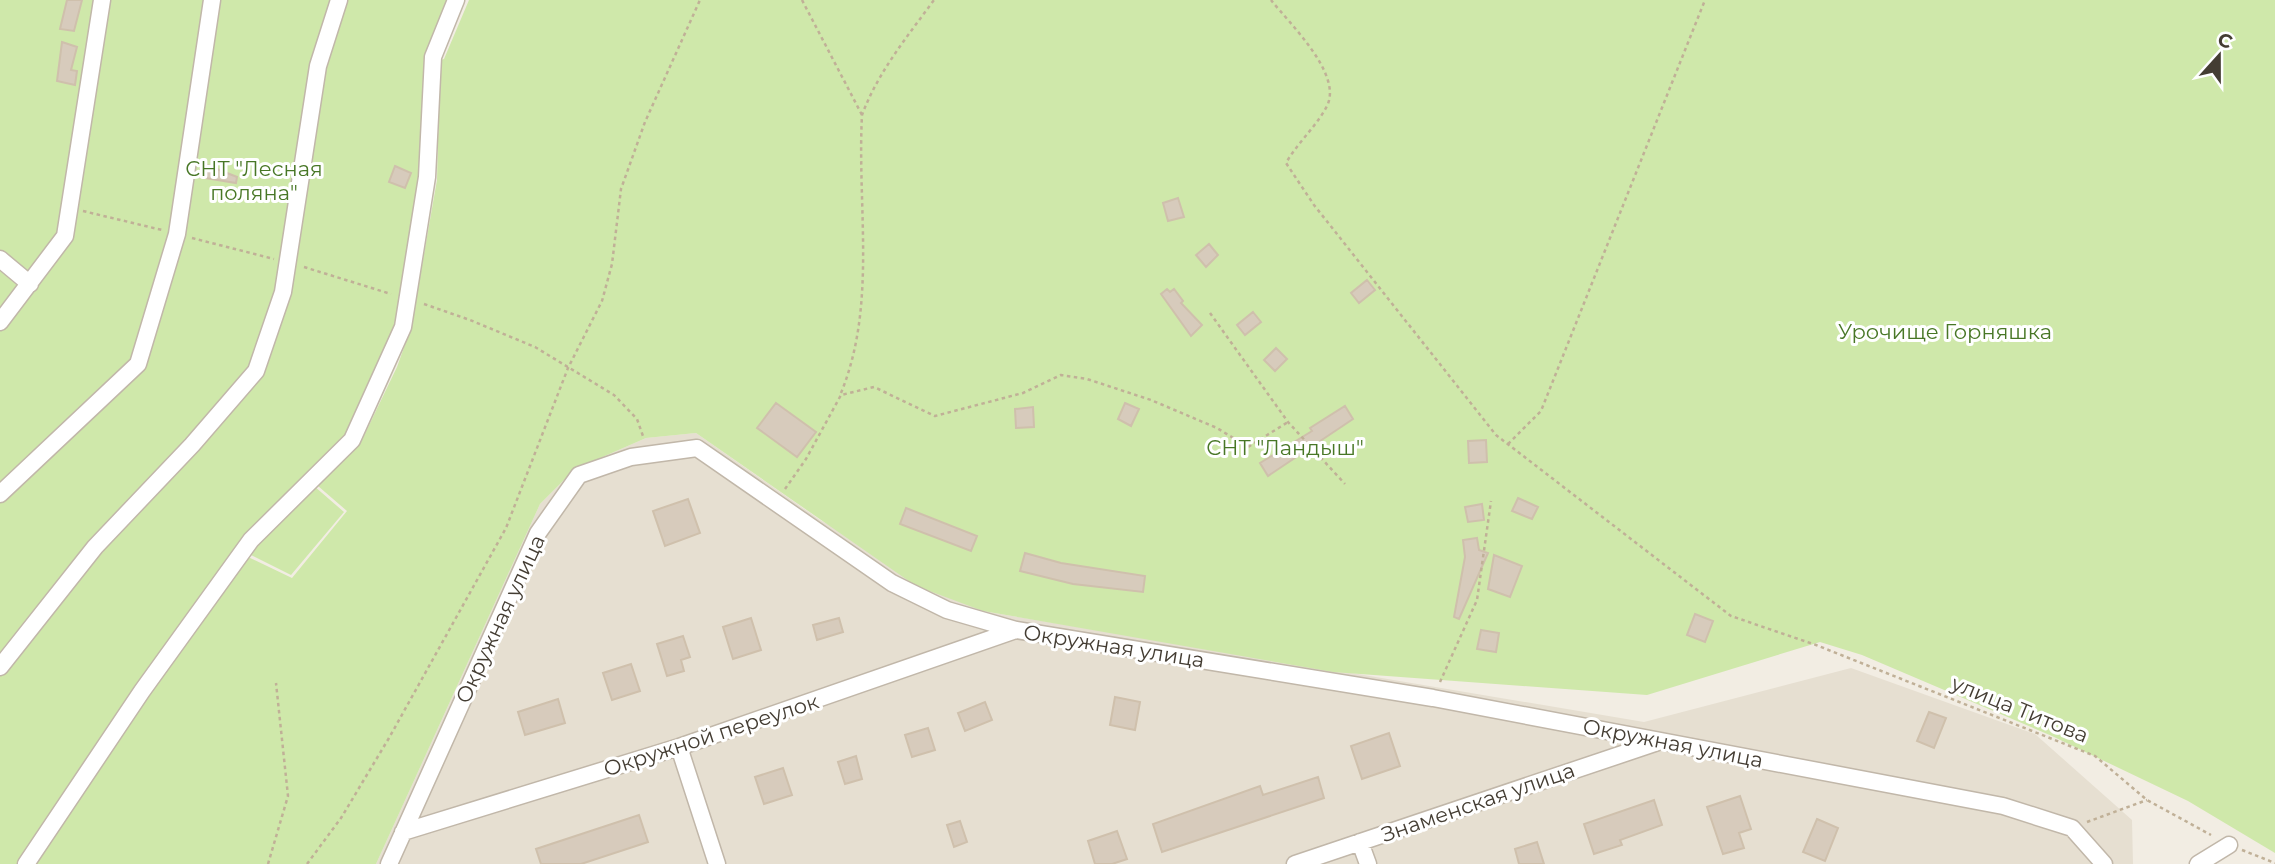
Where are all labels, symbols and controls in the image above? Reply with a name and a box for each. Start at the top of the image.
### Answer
north arrow [2184,21,2254,91]
text: С [2214,27,2236,54]
park label: СНТ "Лесная поляна" [185,156,323,205]
park label: Урочище Горняшка [1838,319,2052,344]
park label: СНТ "Ландыш" [1206,435,1364,460]
street label: Окружная улица [450,531,550,707]
street label: Окружная улица [1022,619,1206,673]
street label: улица Титова [1947,670,2092,748]
street label: Окружной переулок [600,688,822,782]
street label: Окружная улица [1581,713,1765,773]
street label: Знаменская улица [1378,757,1578,847]

